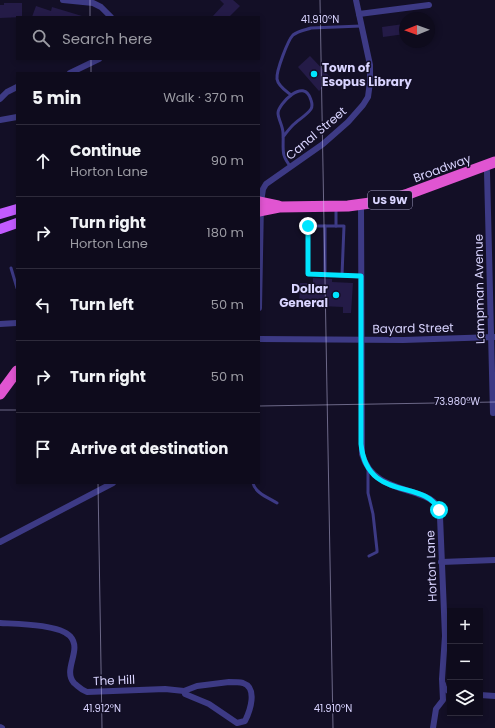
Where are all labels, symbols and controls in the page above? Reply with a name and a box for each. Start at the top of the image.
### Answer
text: 41.910°N [301,12,339,27]
north arrow [399,12,435,48]
search box [16,16,260,60]
icon: search [30,27,52,49]
text: Search here [62,28,152,49]
place label: Town of Esopus Library [322,59,412,90]
marker: Town of Esopus Library [309,69,319,79]
text: 5 min [32,86,81,110]
text: Walk · 370 m [163,88,244,107]
street label: Canal Street [282,103,350,163]
text: Continue [70,140,141,161]
icon: ahead [32,150,54,172]
street label: Broadway [411,150,474,186]
text: 90 m [211,151,244,170]
text: Horton Lane [70,162,148,181]
road number: US 9W [368,191,412,209]
text: Turn right [70,212,146,233]
route end [299,217,317,235]
icon: right [32,222,54,244]
text: 180 m [207,223,244,242]
text: Horton Lane [70,234,148,253]
street label: Lampman Avenue [470,234,488,344]
place label: Dollar General [279,280,328,311]
marker: Dollar General [331,290,341,300]
icon: left [32,294,54,316]
text: Turn left [70,294,134,315]
text: 50 m [211,295,244,314]
street label: Bayard Street [372,319,454,337]
icon: right [32,366,54,388]
text: Turn right [70,366,146,387]
text: 50 m [211,367,244,386]
text: 73.980°W [434,394,480,409]
icon: arrive [32,438,54,460]
text: Arrive at destination [70,438,228,459]
route start [430,501,448,519]
street label: Horton Lane [421,530,441,602]
map controls [447,608,483,716]
button: + [447,608,483,644]
button: − [447,644,483,680]
street label: The Hill [93,671,135,689]
button: layers [447,680,483,716]
text: 41.912°N [83,701,121,716]
text: 41.910°N [314,701,352,716]

